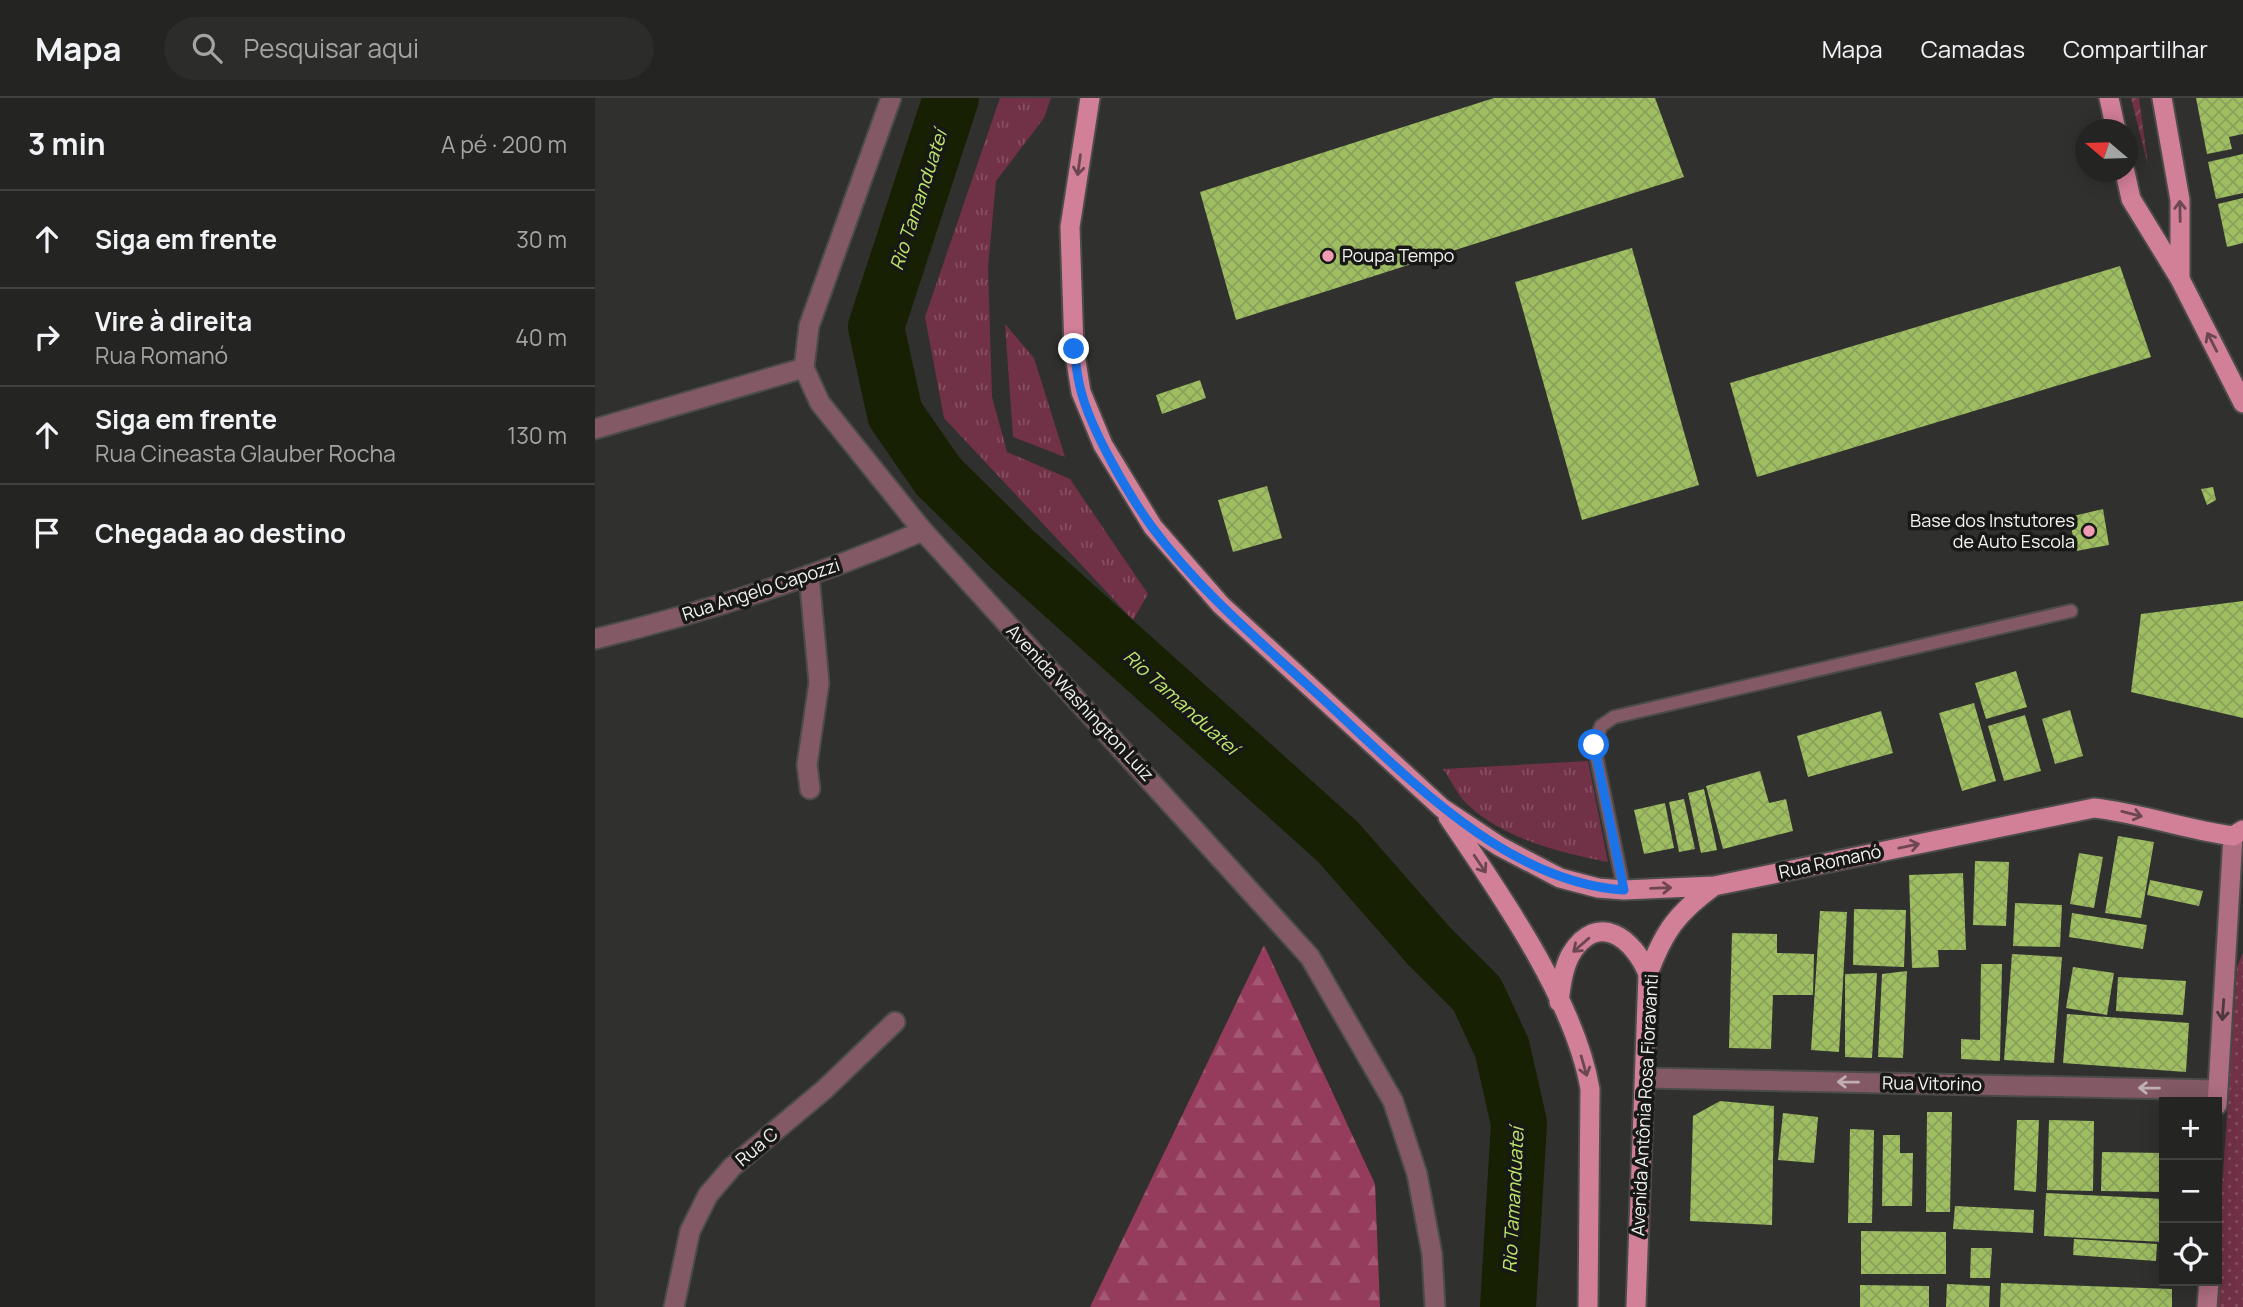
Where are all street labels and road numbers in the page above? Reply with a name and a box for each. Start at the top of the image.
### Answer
street label: Rua Angelo Capozzi [679,552,843,626]
street label: Avenida Washington Luiz [1002,619,1160,786]
street label: Rua Romanó [1776,838,1883,884]
street label: Avenida Antônia Rosa Fioravanti [1625,973,1663,1237]
street label: Rua Vitorino [1882,1070,1982,1096]
street label: Rua C [730,1121,783,1171]

